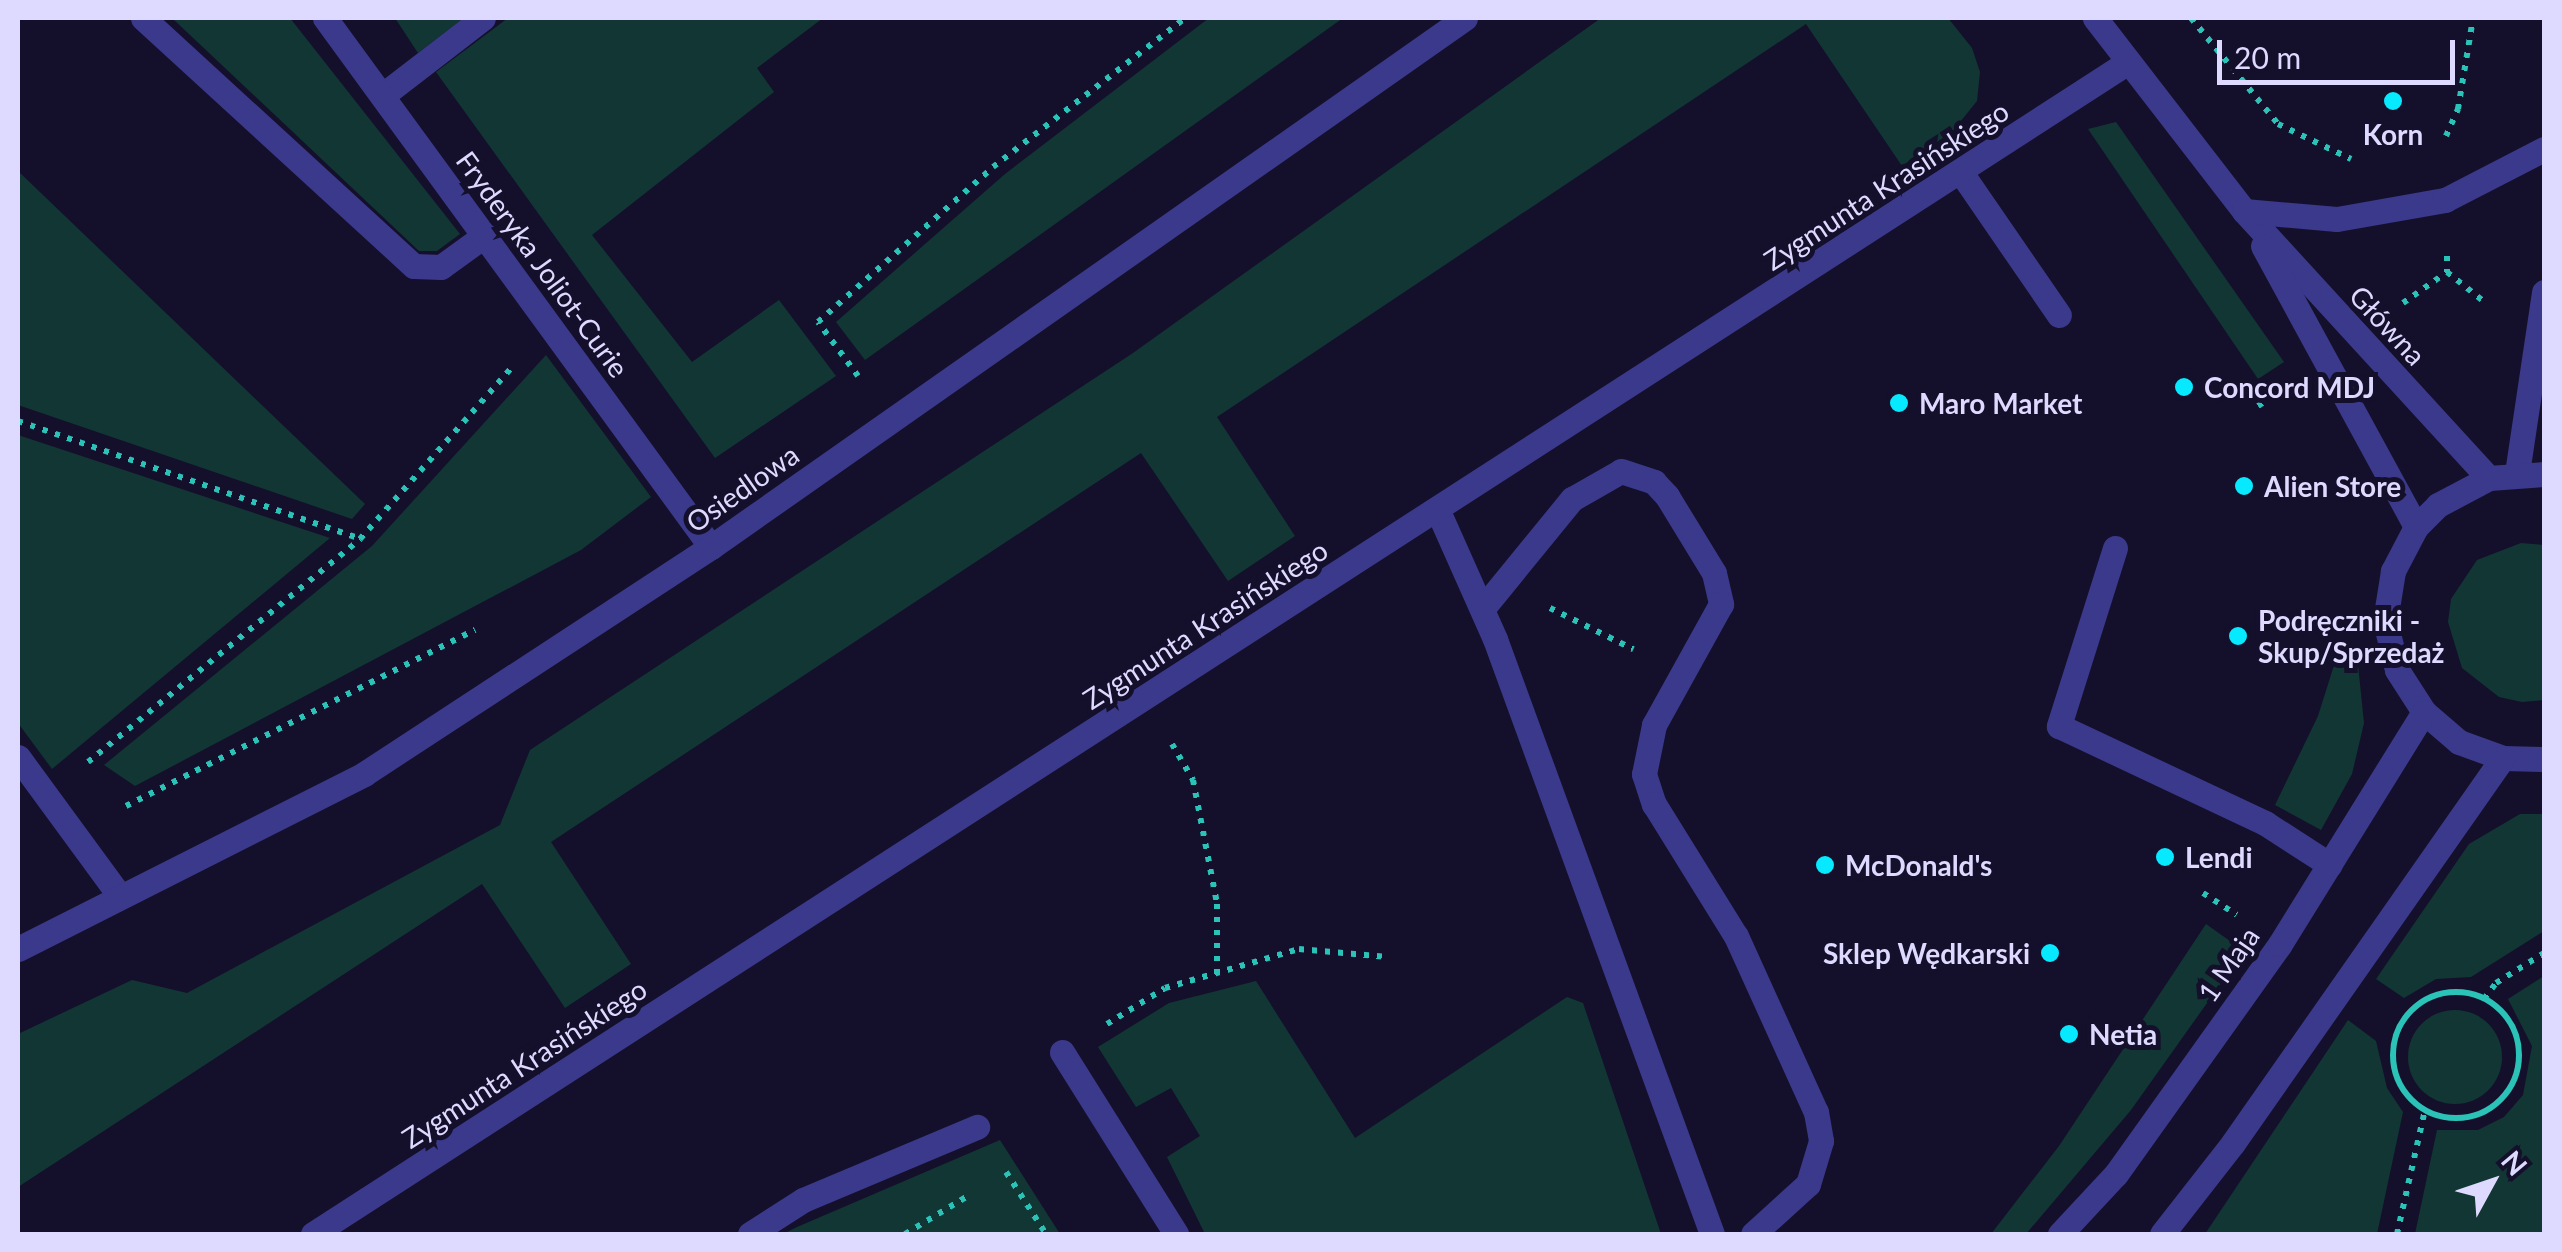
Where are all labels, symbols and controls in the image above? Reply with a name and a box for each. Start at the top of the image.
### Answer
scale bar [2222,20,2460,82]
text: 20 m [2234,39,2301,75]
marker: Korn [2382,90,2404,112]
street label: Zygmunta Krasińskiego [1757,93,2015,277]
place label: Korn [2363,117,2423,151]
street label: Fryderyka Joliot-Curie [450,144,636,384]
street label: Główna [2343,278,2433,372]
place label: Concord MDJ [2204,370,2375,404]
marker: Concord MDJ [2173,376,2195,398]
place label: Maro Market [1919,386,2082,420]
marker: Maro Market [1888,392,1910,414]
street label: Osiedlowa [679,437,805,539]
place label: Alien Store [2264,469,2401,503]
marker: Alien Store [2233,475,2255,497]
street label: Zygmunta Krasińskiego [1076,532,1334,716]
place label: Podręczniki - Skup/Sprzedaż [2258,603,2444,669]
marker: Podręczniki - Skup/Sprzedaż [2227,625,2249,647]
place label: Lendi [2185,840,2253,874]
marker: Lendi [2154,846,2176,868]
place label: McDonald's [1845,848,1992,882]
marker: McDonald's [1814,854,1836,876]
street label: 1 Maja [2190,920,2266,1008]
place label: Sklep Wędkarski [1823,936,2030,970]
marker: Sklep Wędkarski [2039,942,2061,964]
street label: Zygmunta Krasińskiego [395,971,653,1155]
place label: Netia [2089,1017,2157,1051]
marker: Netia [2058,1023,2080,1045]
north arrow [2442,1132,2542,1232]
text: N [2495,1144,2535,1182]

